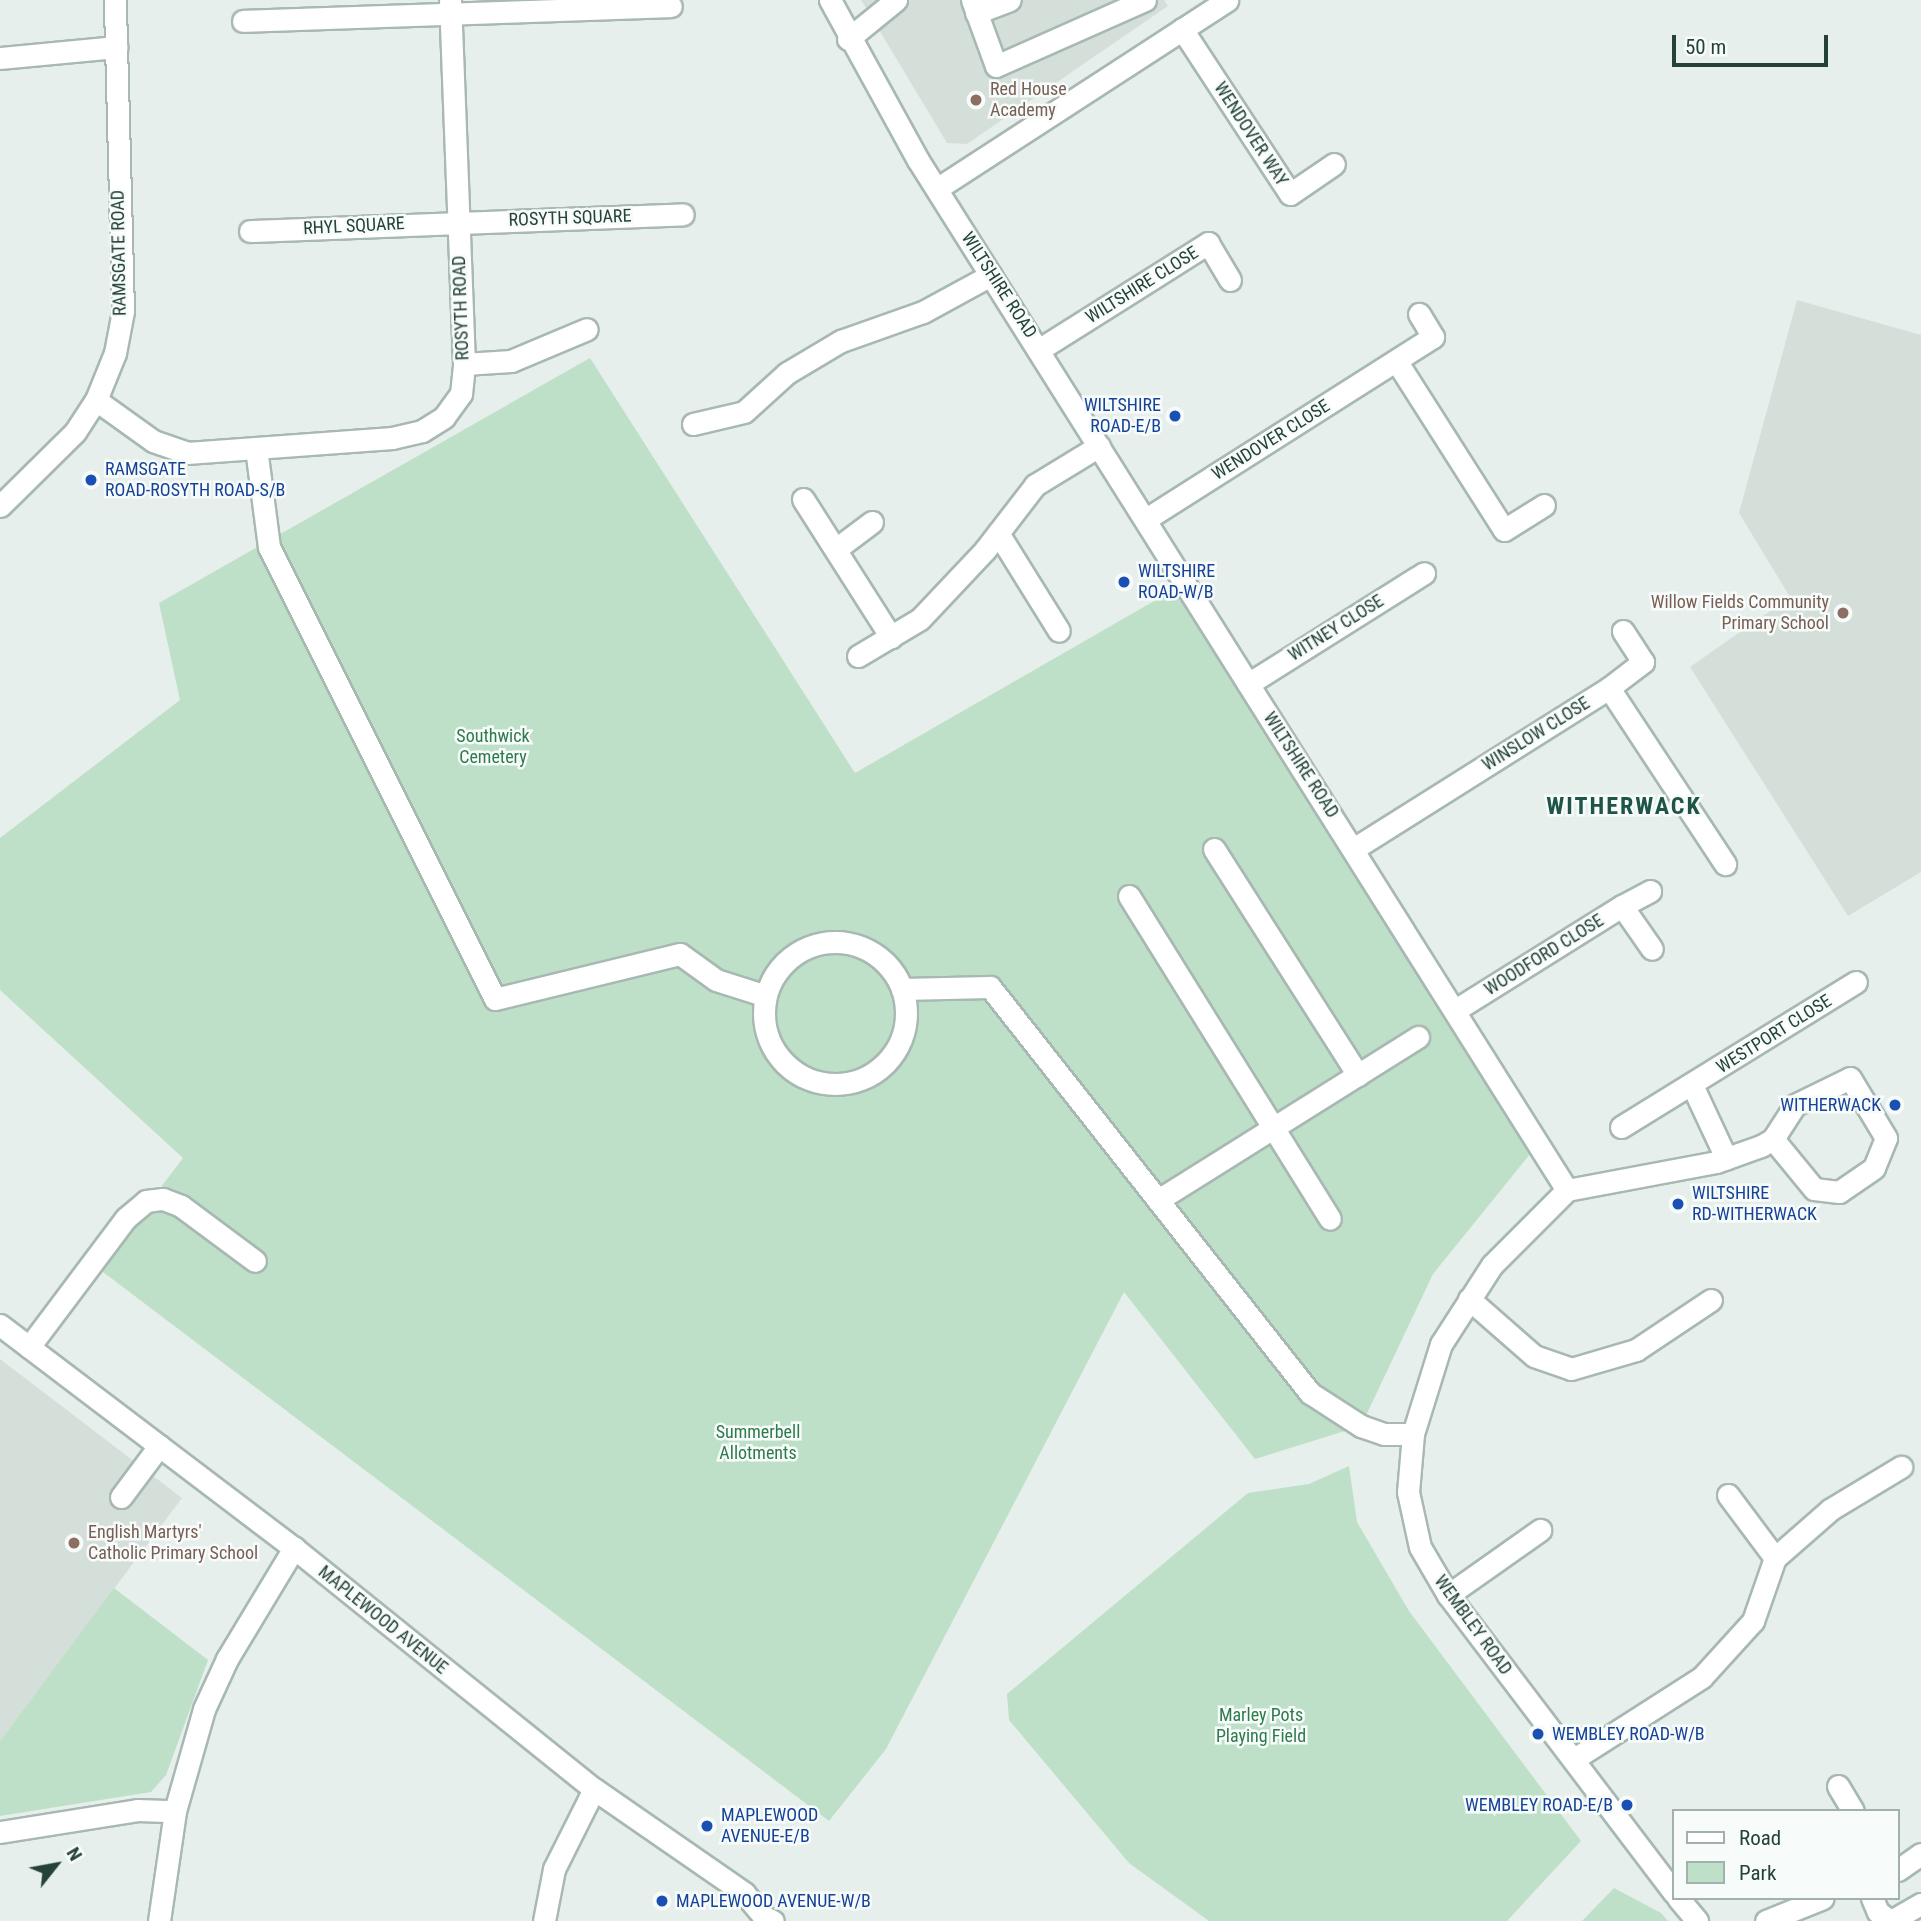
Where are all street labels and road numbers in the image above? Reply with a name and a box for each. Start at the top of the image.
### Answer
street label: WENDOVER WAY [1209,78,1293,190]
street label: RAMSGATE ROAD [107,190,131,316]
street label: ROSYTH SQUARE [508,205,632,231]
street label: RHYL SQUARE [303,213,405,239]
street label: WILTSHIRE ROAD [957,228,1041,342]
street label: WILTSHIRE CLOSE [1082,242,1202,328]
street label: ROSYTH ROAD [448,255,474,361]
street label: WENDOVER CLOSE [1208,395,1334,485]
street label: WITNEY CLOSE [1284,590,1388,666]
street label: WINSLOW CLOSE [1478,692,1594,776]
street label: WILTSHIRE ROAD [1259,708,1343,822]
street label: WOODFORD CLOSE [1480,910,1608,1000]
street label: WESTPORT CLOSE [1712,990,1836,1078]
street label: MAPLEWOOD AVENUE [314,1561,452,1679]
street label: WEMBLEY ROAD [1430,1571,1516,1679]

